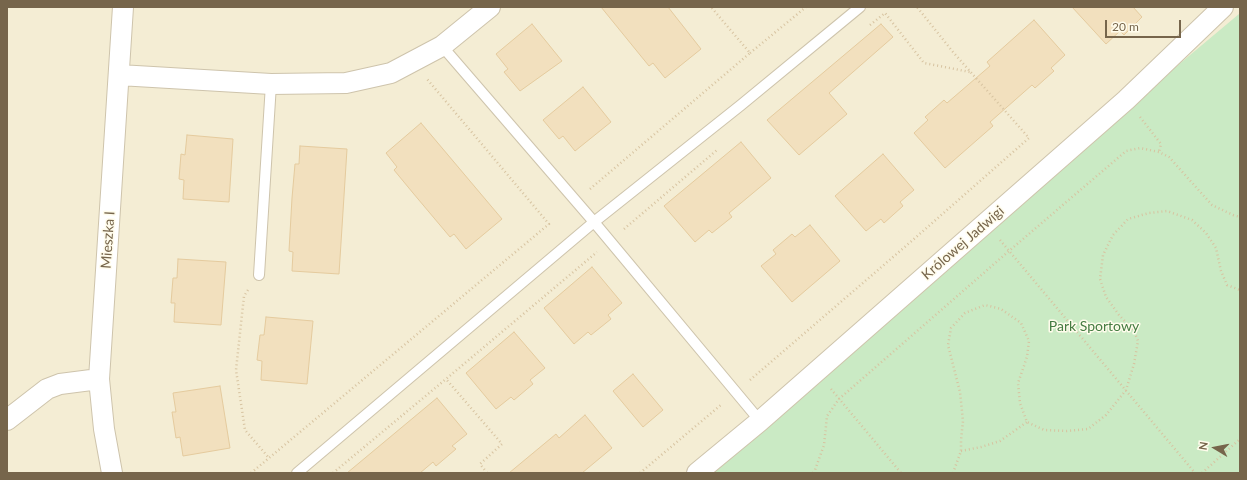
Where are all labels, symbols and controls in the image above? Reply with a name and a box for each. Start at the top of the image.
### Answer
scale bar [1107,12,1183,38]
text: 20 m [1112,19,1139,34]
street label: Królowej Jadwigi [918,203,1008,283]
street label: Mieszka I [98,211,118,269]
park label: Park Sportowy [1049,318,1139,334]
north arrow [1195,428,1235,468]
text: N [1196,441,1210,451]

